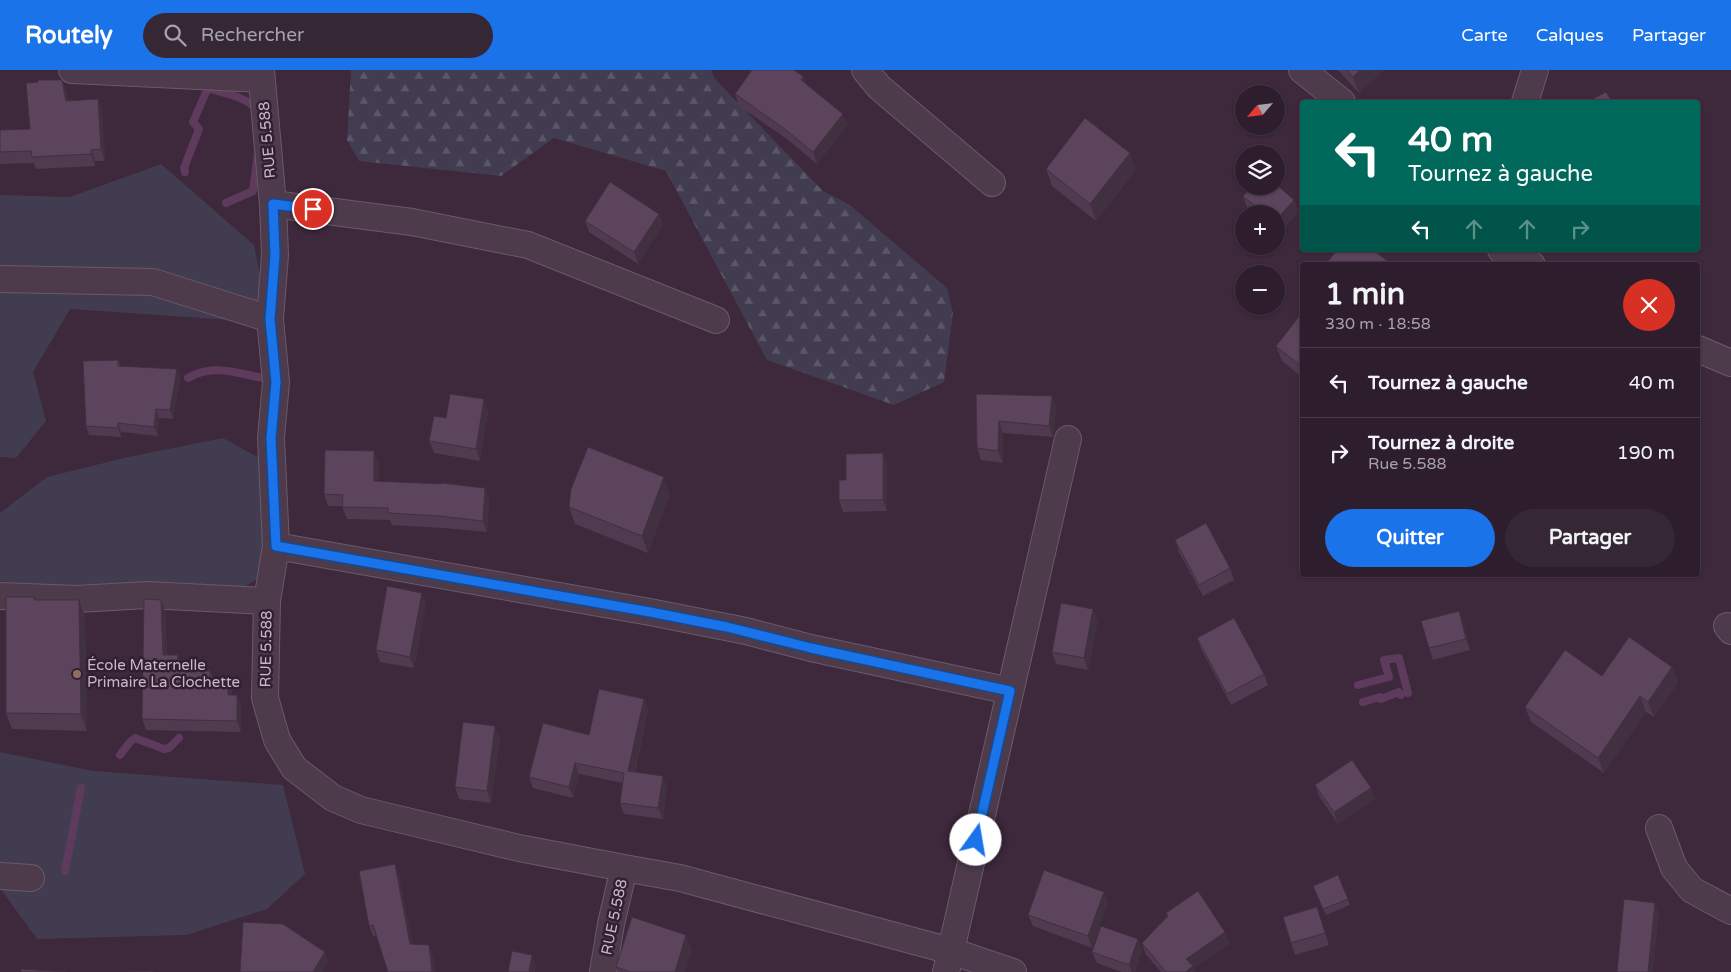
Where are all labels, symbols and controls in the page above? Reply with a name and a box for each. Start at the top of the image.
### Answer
search box [143,13,493,58]
text: Routely [25,21,113,50]
icon: search [161,21,189,49]
text: Rechercher [201,24,304,46]
text: Carte [1461,24,1508,46]
text: Calques [1536,24,1604,46]
text: Partager [1632,24,1706,46]
north arrow [1235,85,1285,135]
map controls [1235,85,1285,315]
street label: RUE 5.588 [255,101,279,179]
text: 40 m [1408,119,1493,161]
icon: left [1325,120,1390,185]
button: layers [1235,145,1285,195]
text: Tournez à gauche [1408,161,1593,187]
pin [292,188,334,230]
icon: arrive [299,195,327,223]
button: + [1235,205,1285,255]
icon: left [1407,215,1435,243]
icon: ahead [1460,215,1488,243]
icon: ahead [1513,215,1541,243]
icon: right [1566,215,1594,243]
button: − [1235,265,1285,315]
text: 1 min [1325,276,1405,313]
button: close [1623,279,1675,331]
text: 330 m · 18:58 [1325,314,1431,334]
icon: left [1325,369,1353,397]
text: Tournez à gauche [1368,372,1528,394]
text: 40 m [1629,372,1675,394]
text: Tournez à droite [1368,432,1514,454]
icon: right [1325,439,1353,467]
text: 190 m [1617,442,1675,464]
text: Rue 5.588 [1368,454,1447,474]
button: Quitter [1325,509,1495,567]
button: Partager [1505,509,1675,567]
street label: RUE 5.588 [256,610,276,688]
place label: École Maternelle Primaire La Clochette [87,656,240,691]
marker: École Maternelle Primaire La Clochette [71,668,83,680]
position arrow [949,813,1001,865]
street label: RUE 5.588 [597,877,631,957]

